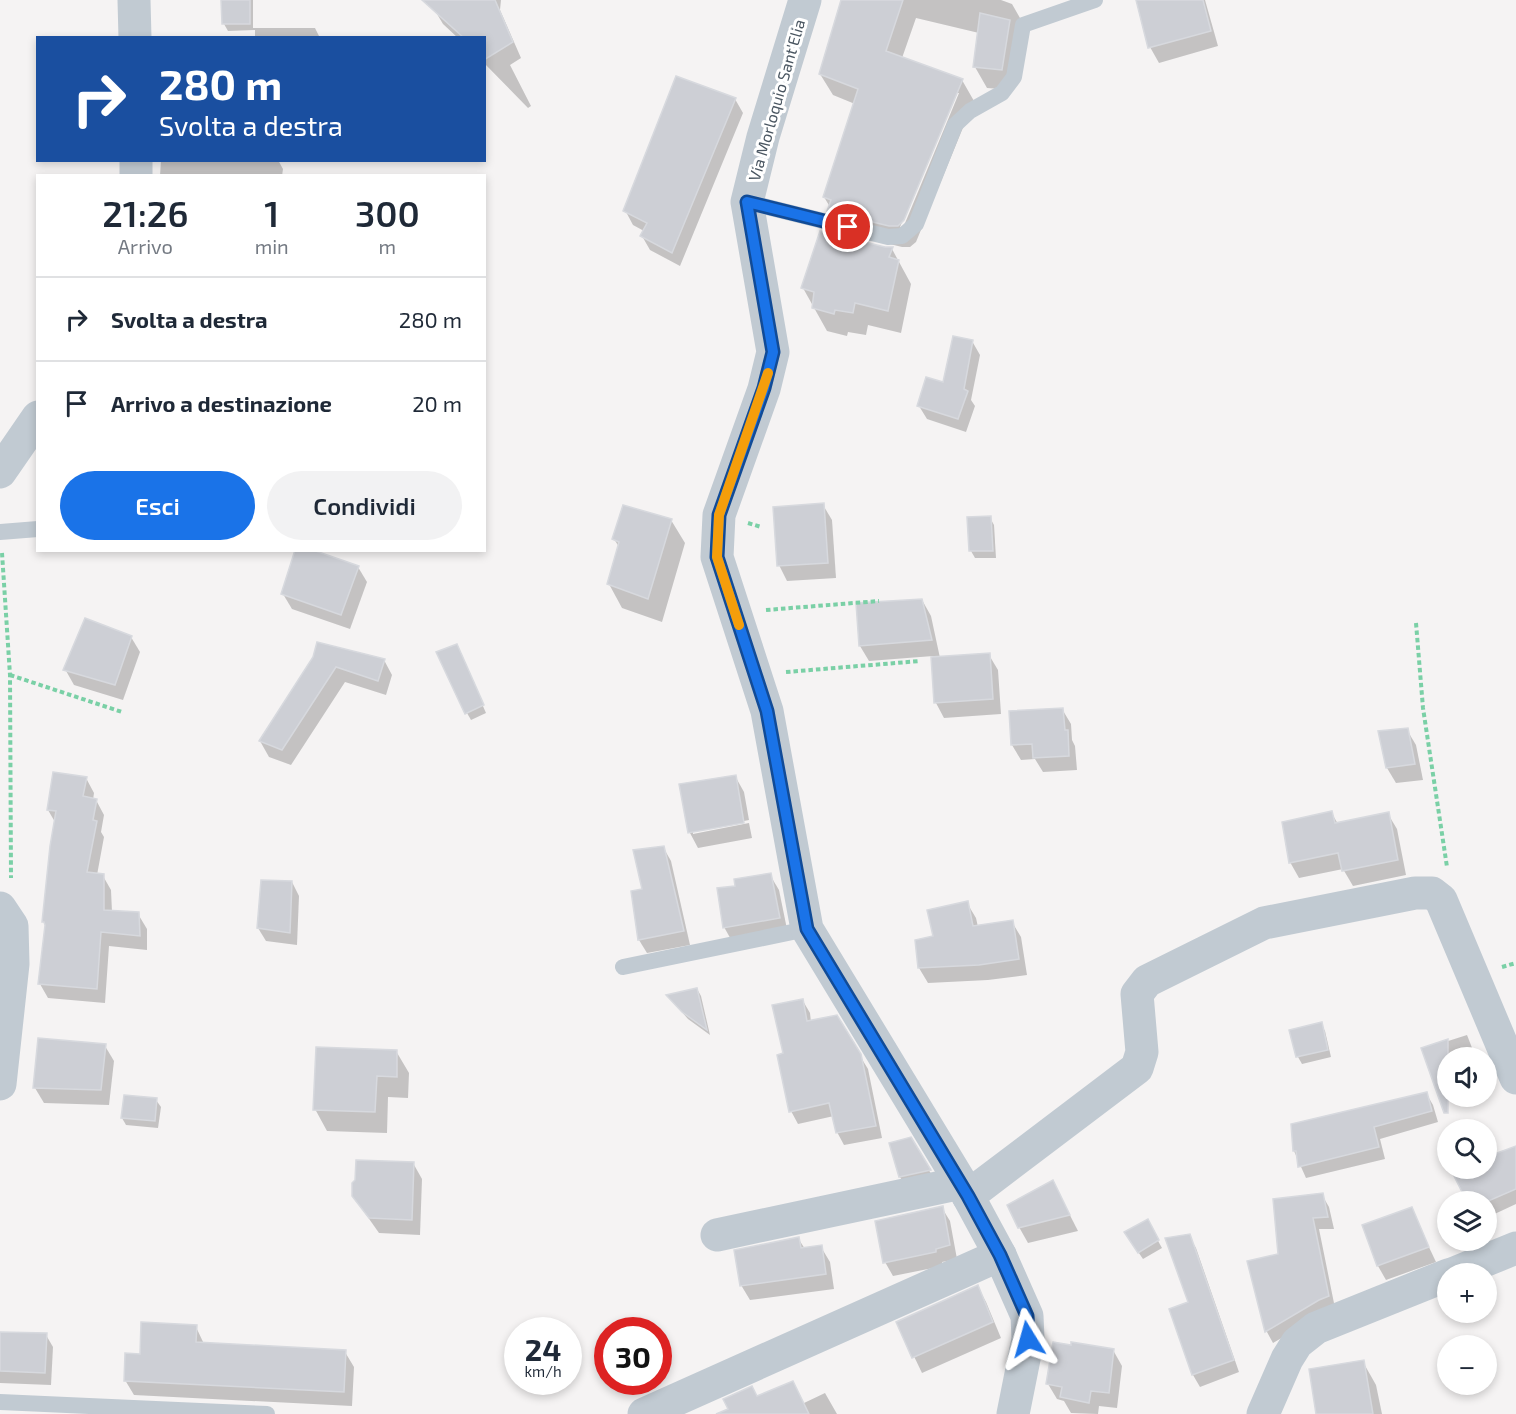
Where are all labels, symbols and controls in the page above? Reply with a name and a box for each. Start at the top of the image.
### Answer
street label: Via Morloquio Sant'Elia [744,17,808,183]
text: 280 m [159,58,282,108]
icon: right [60,60,138,138]
text: Svolta a destra [159,109,343,141]
text: 21:26 [102,191,188,234]
text: 1 [264,191,279,234]
text: 300 [355,191,420,234]
pin [822,201,873,252]
icon: arrive [831,210,864,243]
text: Arrivo [118,234,173,258]
text: min [255,234,289,258]
text: m [379,234,396,258]
icon: right [60,303,93,336]
text: Svolta a destra [111,306,268,332]
text: 280 m [399,306,462,332]
icon: arrive [60,387,93,420]
text: Arrivo a destinazione [111,390,332,416]
text: 20 m [412,390,462,416]
button: Esci [60,471,255,540]
button: Condividi [267,471,462,540]
map controls [1437,1047,1497,1395]
button: sound [1437,1047,1497,1107]
button: search [1437,1119,1497,1179]
button: layers [1437,1191,1497,1251]
button: + [1437,1263,1497,1323]
position arrow [996,1307,1060,1371]
speed limit sign: 30 [594,1317,672,1395]
text: 24 [525,1331,561,1367]
button: − [1437,1335,1497,1395]
text: km/h [524,1362,562,1380]

